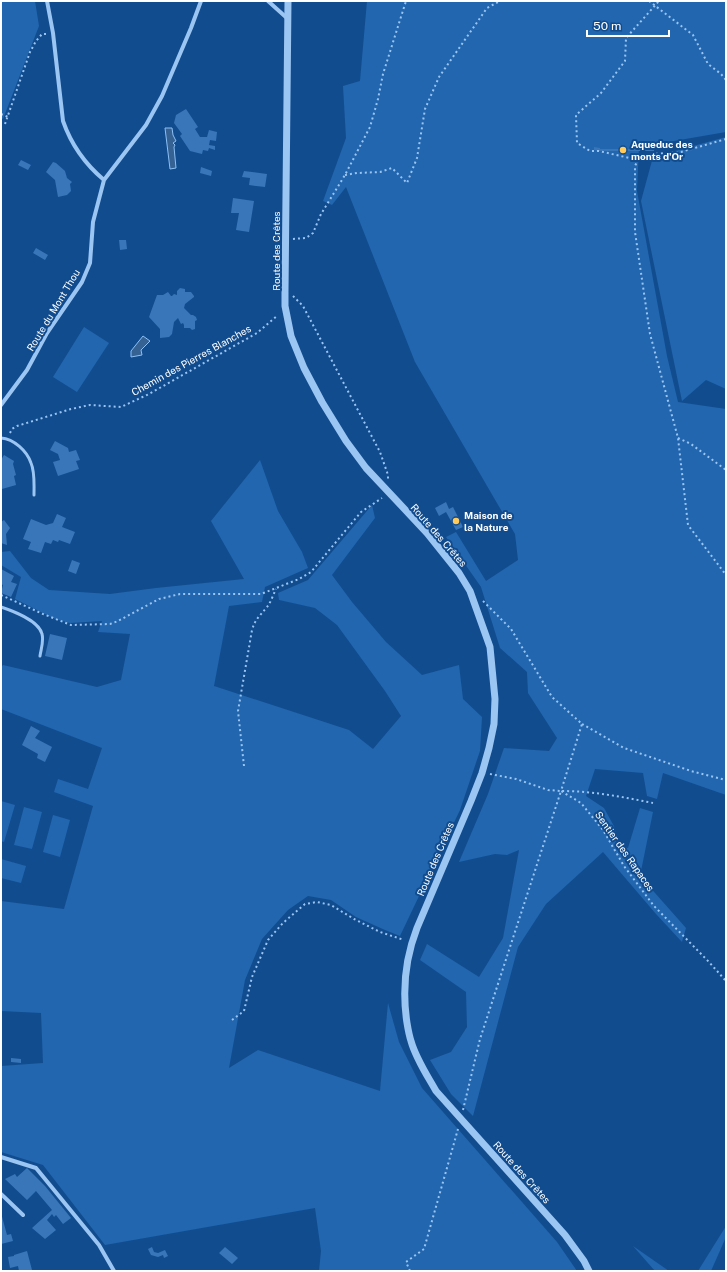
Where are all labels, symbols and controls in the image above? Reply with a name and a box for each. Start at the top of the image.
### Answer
scale bar [587,12,669,38]
text: 50 m [593,19,621,33]
place label: Aqueduc des monts d'Or [631,138,693,162]
marker: Aqueduc des monts d'Or [618,145,628,155]
street label: Route des Crêtes [270,211,282,291]
street label: Route du Mont Thou [24,267,82,353]
street label: Chemin des Pierres Blanches [129,322,253,398]
street label: Route des Crêtes [408,501,470,569]
place label: Maison de la Nature [464,509,513,533]
marker: Maison de la Nature [451,516,461,526]
street label: Sentier des Rapaces [593,809,657,893]
street label: Route des Crêtes [414,820,456,898]
street label: Route des Crêtes [491,1138,553,1206]

